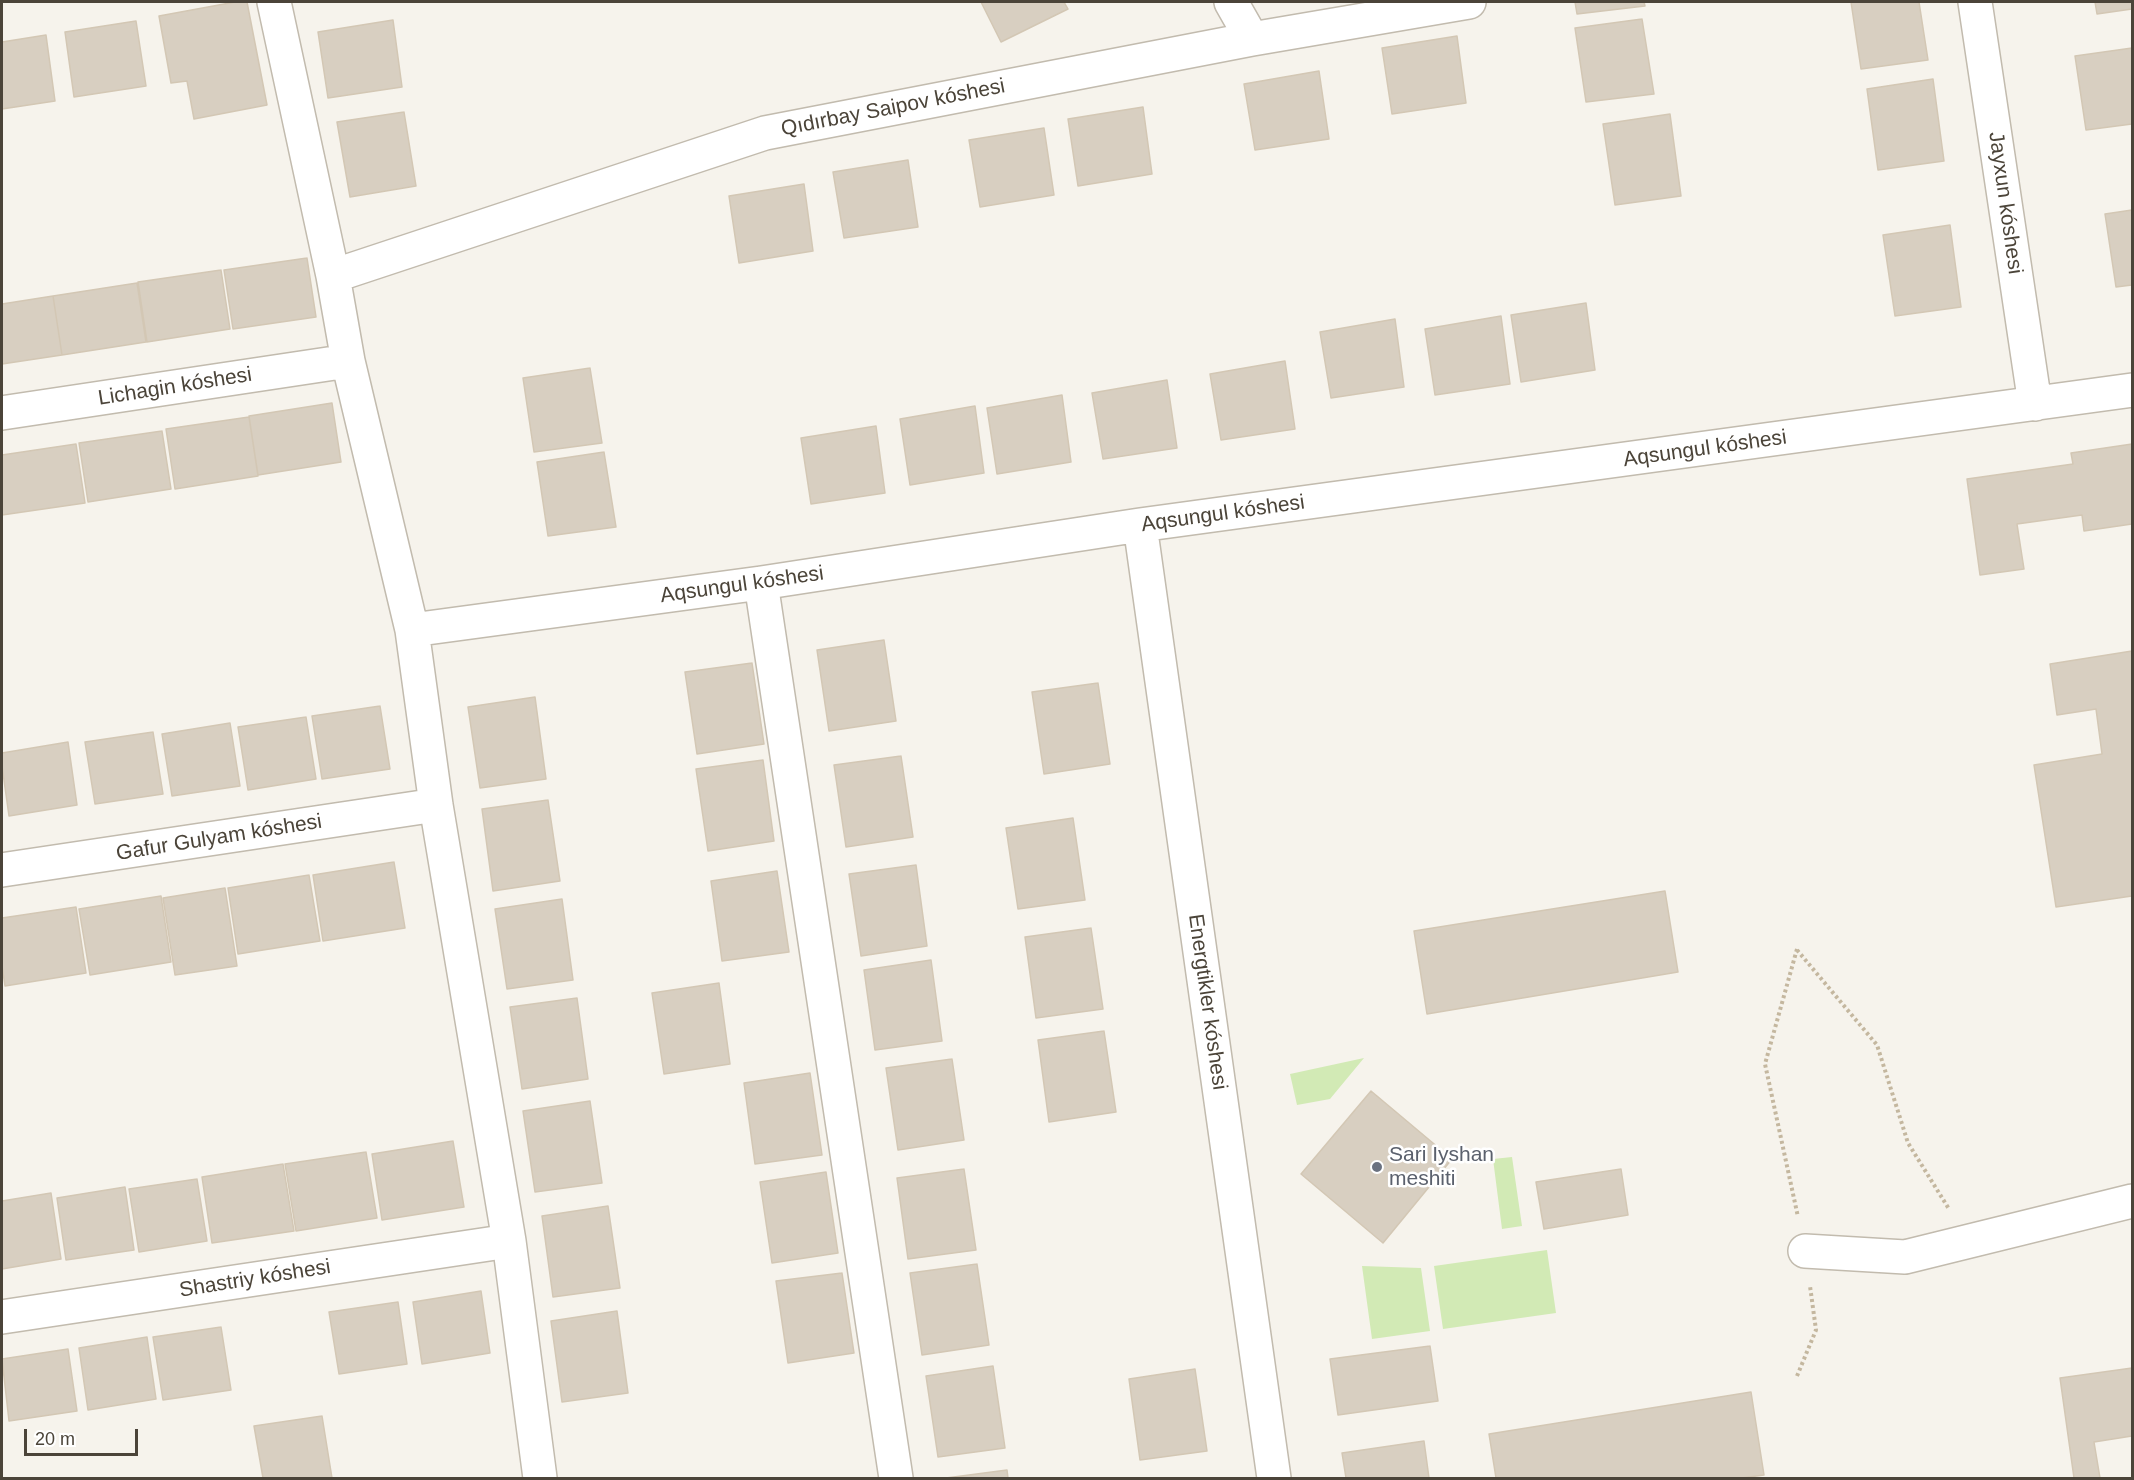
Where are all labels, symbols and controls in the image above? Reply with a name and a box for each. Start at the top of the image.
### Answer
street label: Qıdırbay Saipov kóshesi [779,74,1007,142]
street label: Jayxun kóshesi [1983,130,2027,276]
street label: Lichagin kóshesi [96,362,254,412]
street label: Aqsungul kóshesi [1622,425,1788,473]
street label: Aqsungul kóshesi [1140,490,1306,538]
street label: Aqsungul kóshesi [659,561,825,609]
street label: Gafur Gulyam kóshesi [114,809,324,867]
street label: Energtikler kóshesi [1182,912,1232,1092]
place label: Sari Iyshan meshiti [1389,1142,1494,1192]
marker: Sari Iyshan meshiti [1370,1160,1384,1174]
street label: Shastriy kóshesi [178,1255,332,1303]
scale bar [27,1417,141,1455]
text: 20 m [35,1429,75,1449]

